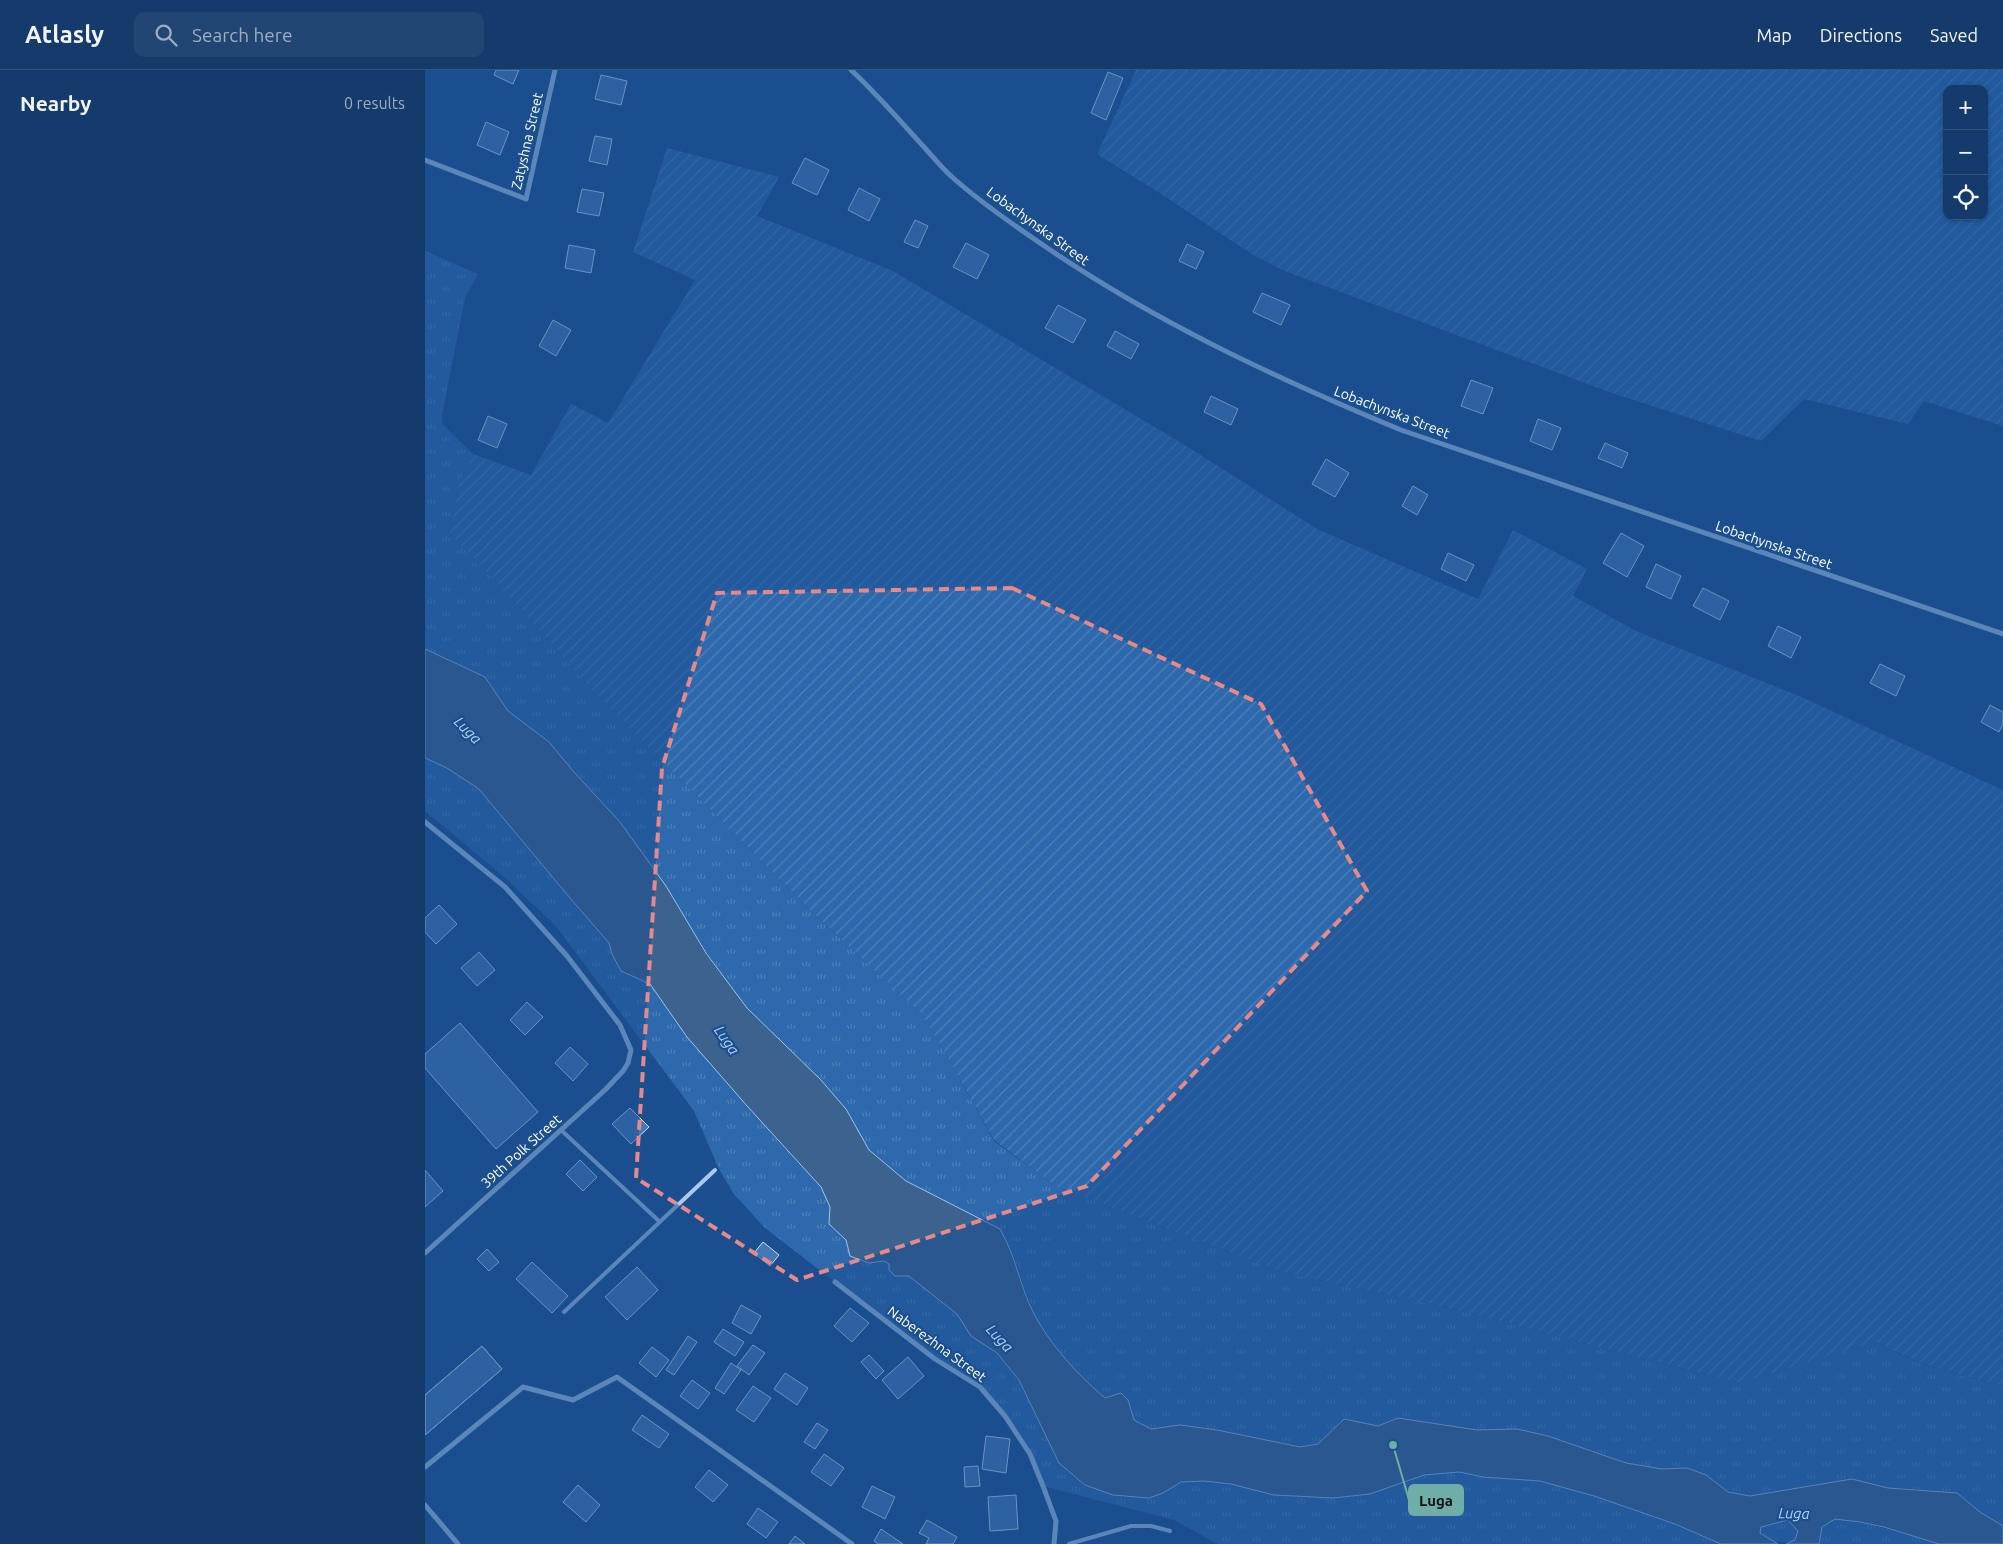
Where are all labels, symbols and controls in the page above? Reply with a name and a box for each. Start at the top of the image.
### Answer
search box [134,12,484,57]
text: Atlasly [25,21,104,48]
icon: search [152,21,180,49]
text: Search here [192,24,292,46]
text: Map [1756,25,1792,45]
text: Directions [1820,25,1902,45]
text: Saved [1930,25,1978,45]
map controls [1943,85,1988,220]
button: + [1943,85,1988,130]
text: Nearby [20,91,91,115]
street label: Zatyshna Street [508,91,546,191]
text: 0 results [344,94,405,112]
button: − [1943,130,1988,175]
button: locate [1943,175,1988,220]
street label: Lobachynska Street [984,184,1093,269]
street label: Lobachynska Street [1332,383,1452,442]
street label: Lobachynska Street [1714,518,1835,573]
water label: Luga [451,713,485,747]
water label: Luga [711,1022,743,1058]
street label: 39th Polk Street [478,1111,565,1191]
street label: Naberezhna Street [885,1303,990,1385]
water label: Luga [983,1321,1017,1355]
callout: Luga [1409,1485,1463,1515]
text: Luga [1419,1492,1453,1509]
water label: Luga [1778,1504,1810,1522]

